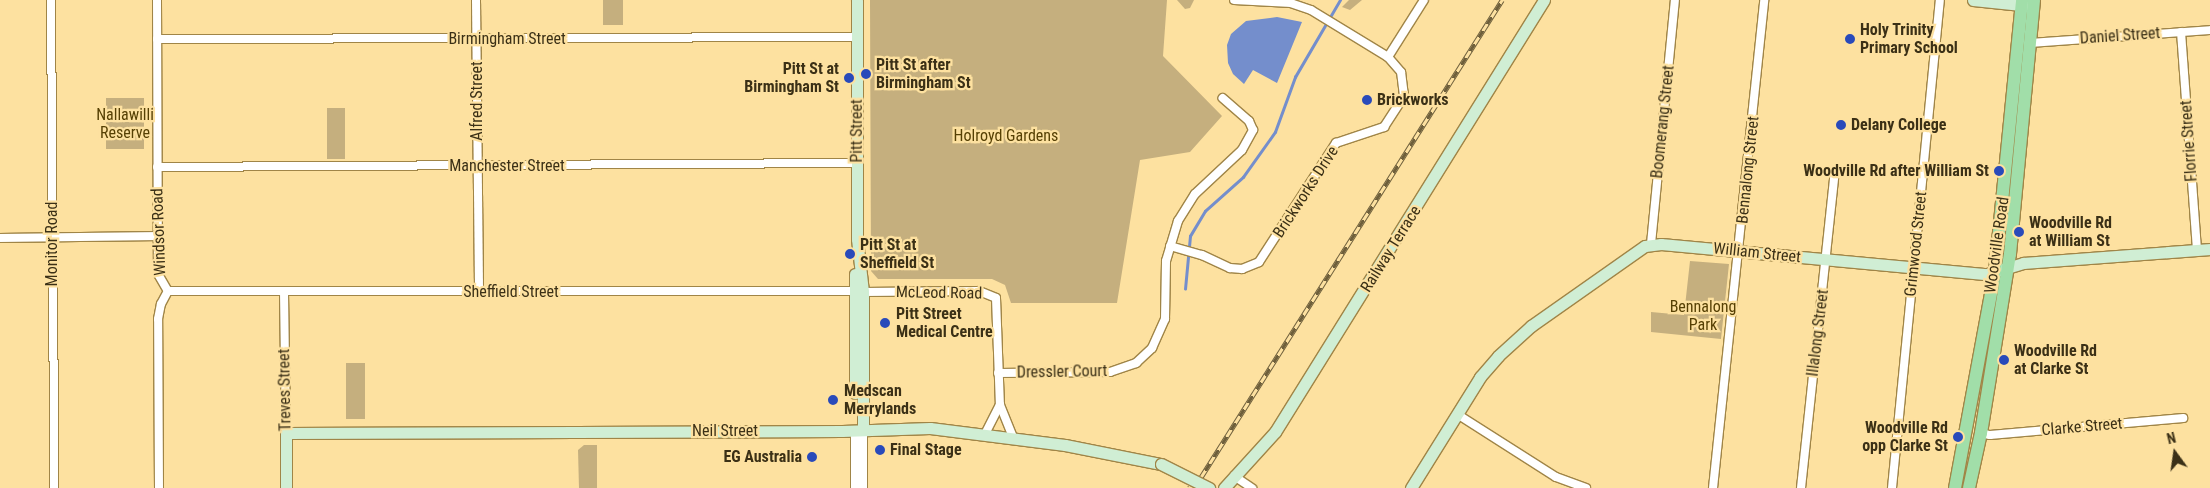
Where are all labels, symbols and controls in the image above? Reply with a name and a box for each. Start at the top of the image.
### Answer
place label: Holy Trinity Primary School [1860,20,1958,58]
street label: Daniel Street [2079,24,2161,48]
street label: Birmingham Street [448,29,566,49]
marker: Holy Trinity Primary School [1844,33,1856,45]
place label: Pitt St after Birmingham St [876,55,971,93]
place label: Pitt St at Birmingham St [744,59,839,97]
street label: Alfred Street [467,61,487,141]
street label: Boomerang Street [1648,65,1678,179]
marker: Pitt St after Birmingham St [860,68,872,80]
marker: Pitt St at Birmingham St [843,72,855,84]
place label: Brickworks [1377,90,1449,110]
marker: Brickworks [1361,94,1373,106]
street label: Pitt Street [847,99,867,163]
street label: Florrie Street [2177,100,2201,182]
park label: Nallawilli Reserve [96,105,154,143]
street label: Bennalong Street [1733,115,1763,225]
place label: Delany College [1851,115,1946,135]
marker: Delany College [1835,119,1847,131]
park label: Holroyd Gardens [954,126,1058,146]
street label: Brickworks Drive [1269,143,1343,241]
street label: Manchester Street [449,156,565,176]
place label: Woodville Rd after William St [1803,161,1989,181]
marker: Woodville Rd after William St [1993,165,2005,177]
street label: Windsor Road [148,188,170,276]
street label: Grimwood Street [1901,190,1931,298]
street label: Woodville Road [1981,196,2013,294]
street label: Monitor Road [42,202,62,286]
street label: Railway Terrace [1357,202,1425,296]
place label: Woodville Rd at William St [2029,213,2112,251]
marker: Woodville Rd at William St [2013,226,2025,238]
place label: Pitt St at Sheffield St [860,235,934,273]
street label: William Street [1712,239,1802,267]
marker: Pitt St at Sheffield St [844,248,856,260]
street label: Sheffield Street [463,282,559,302]
street label: McLeod Road [896,283,982,303]
street label: Illalong Street [1803,288,1833,378]
park label: Bennalong Park [1670,297,1736,335]
place label: Pitt Street Medical Centre [896,304,993,342]
marker: Pitt Street Medical Centre [878,316,892,330]
place label: Woodville Rd at Clarke St [2014,341,2097,379]
street label: Treves Street [275,349,295,431]
marker: Woodville Rd at Clarke St [1998,354,2010,366]
street label: Dressler Court [1017,362,1107,382]
place label: Medscan Merrylands [844,381,916,419]
marker: Medscan Merrylands [826,393,840,407]
street label: Clarke Street [2041,414,2123,440]
place label: Woodville Rd opp Clarke St [1862,418,1948,456]
street label: Neil Street [692,421,758,441]
north arrow [2150,428,2200,478]
text: N [2165,430,2177,447]
marker: Woodville Rd opp Clarke St [1952,431,1964,443]
place label: Final Stage [890,440,962,460]
marker: Final Stage [874,444,886,456]
place label: EG Australia [723,447,802,467]
marker: EG Australia [806,451,818,463]

